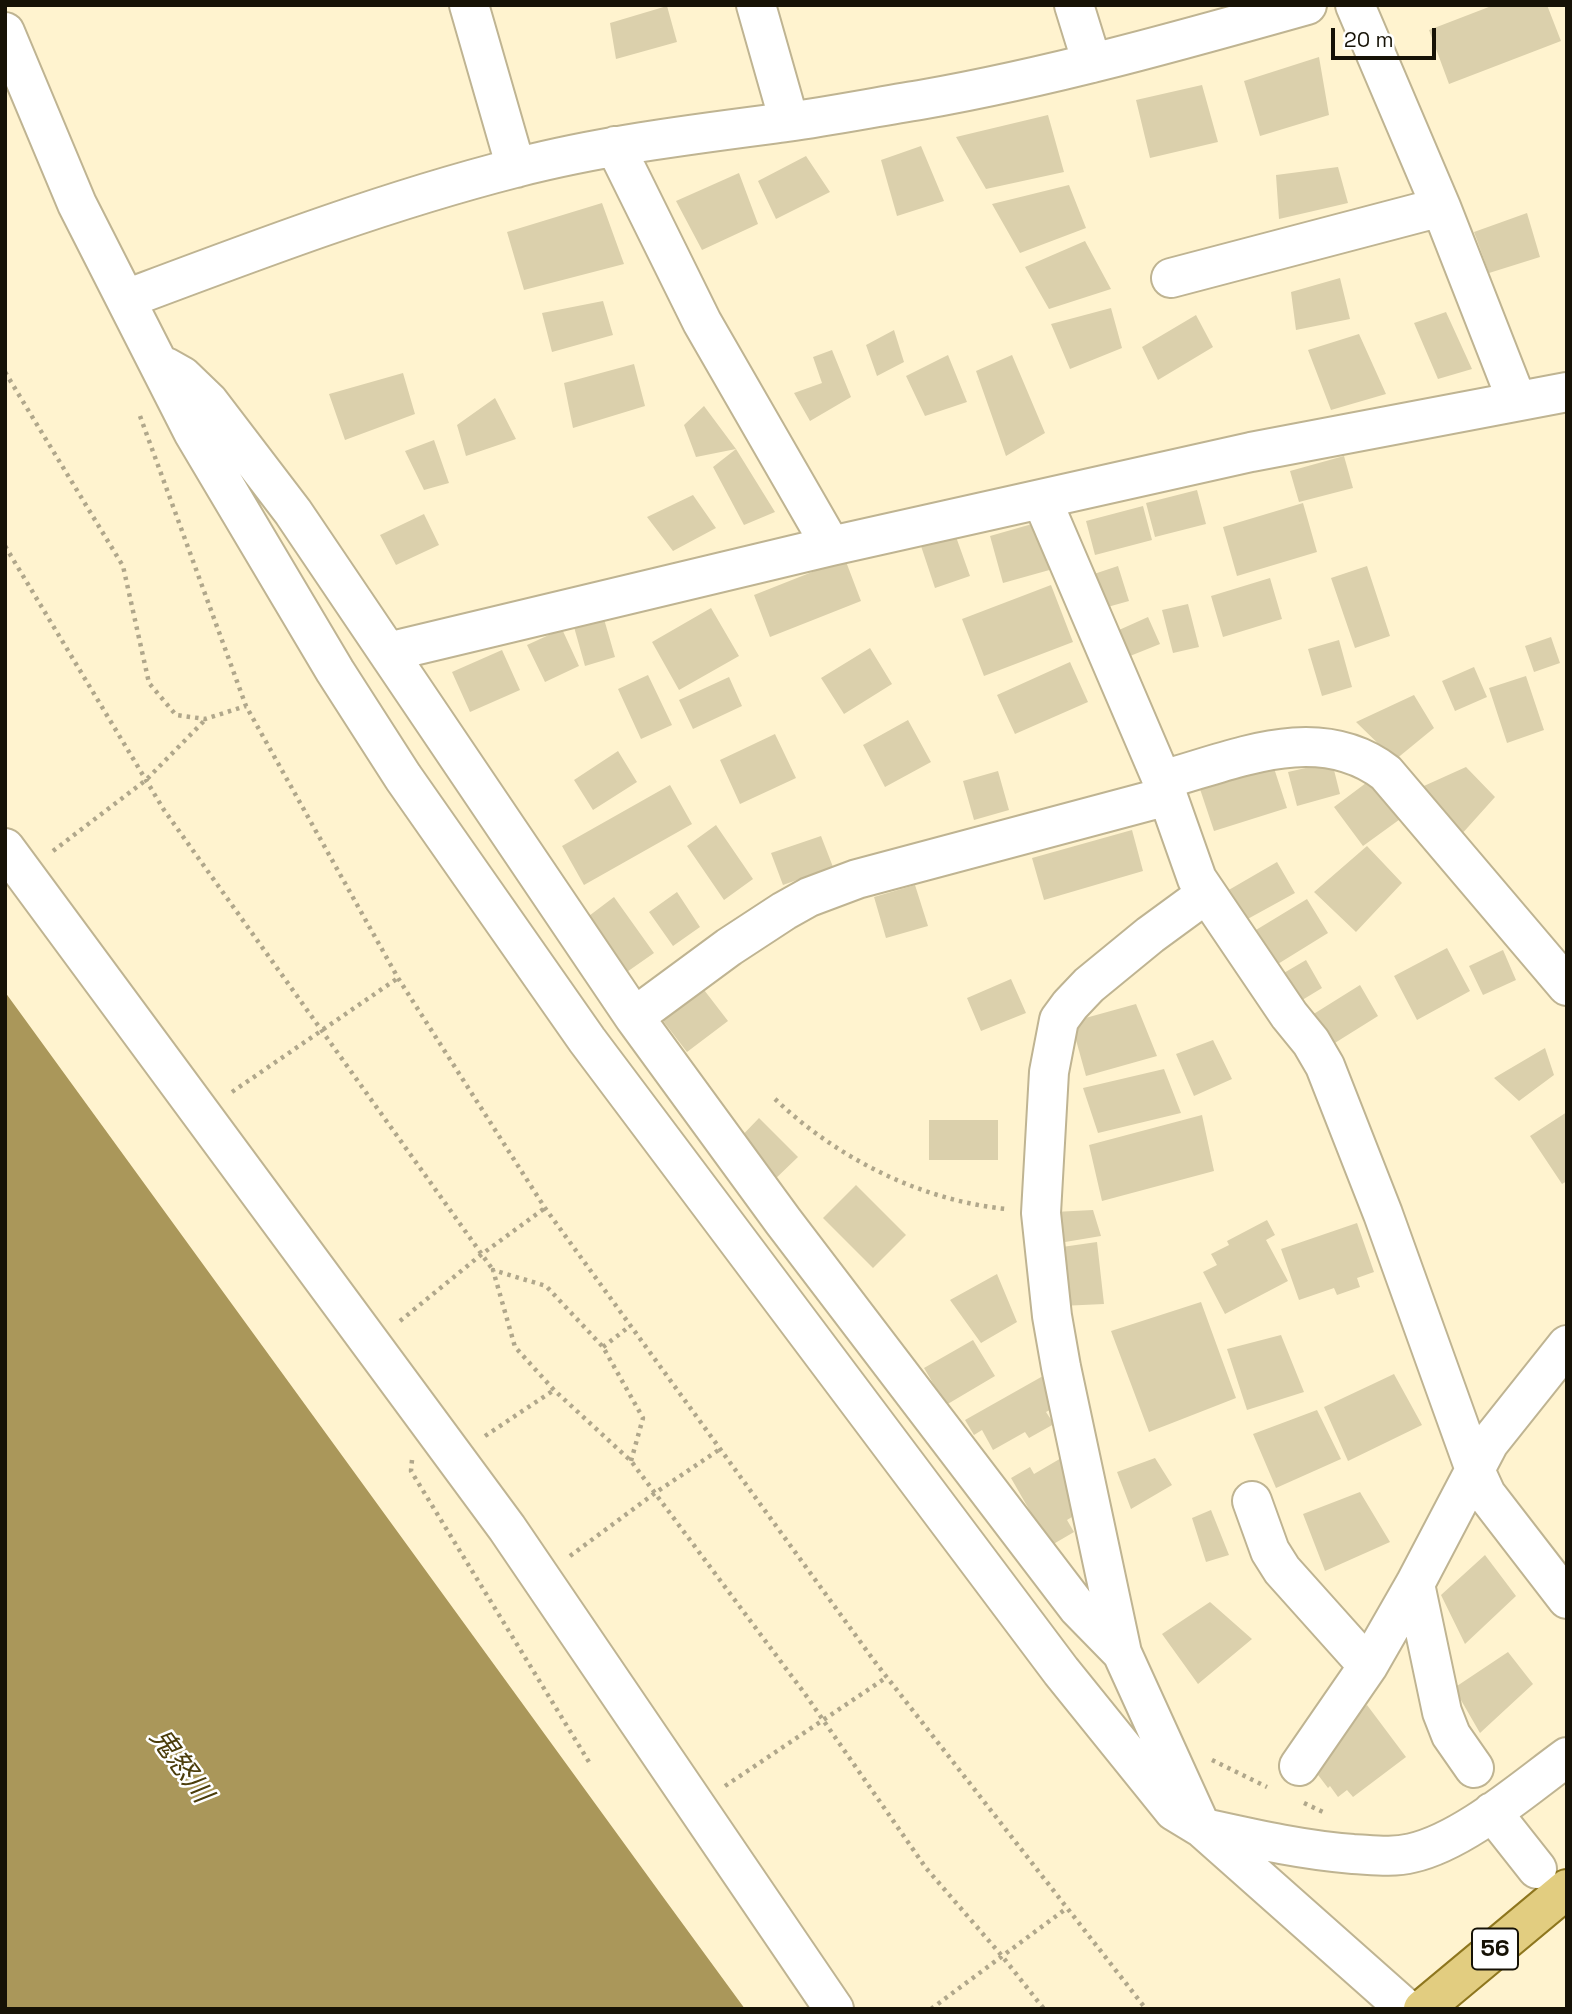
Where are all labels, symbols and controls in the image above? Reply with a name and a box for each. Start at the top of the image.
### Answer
scale bar [1334,14,1439,58]
text: 20 m [1344,26,1394,53]
water label: 鬼怒川 [142,1722,218,1810]
road number: 56 [1472,1928,1518,1970]

